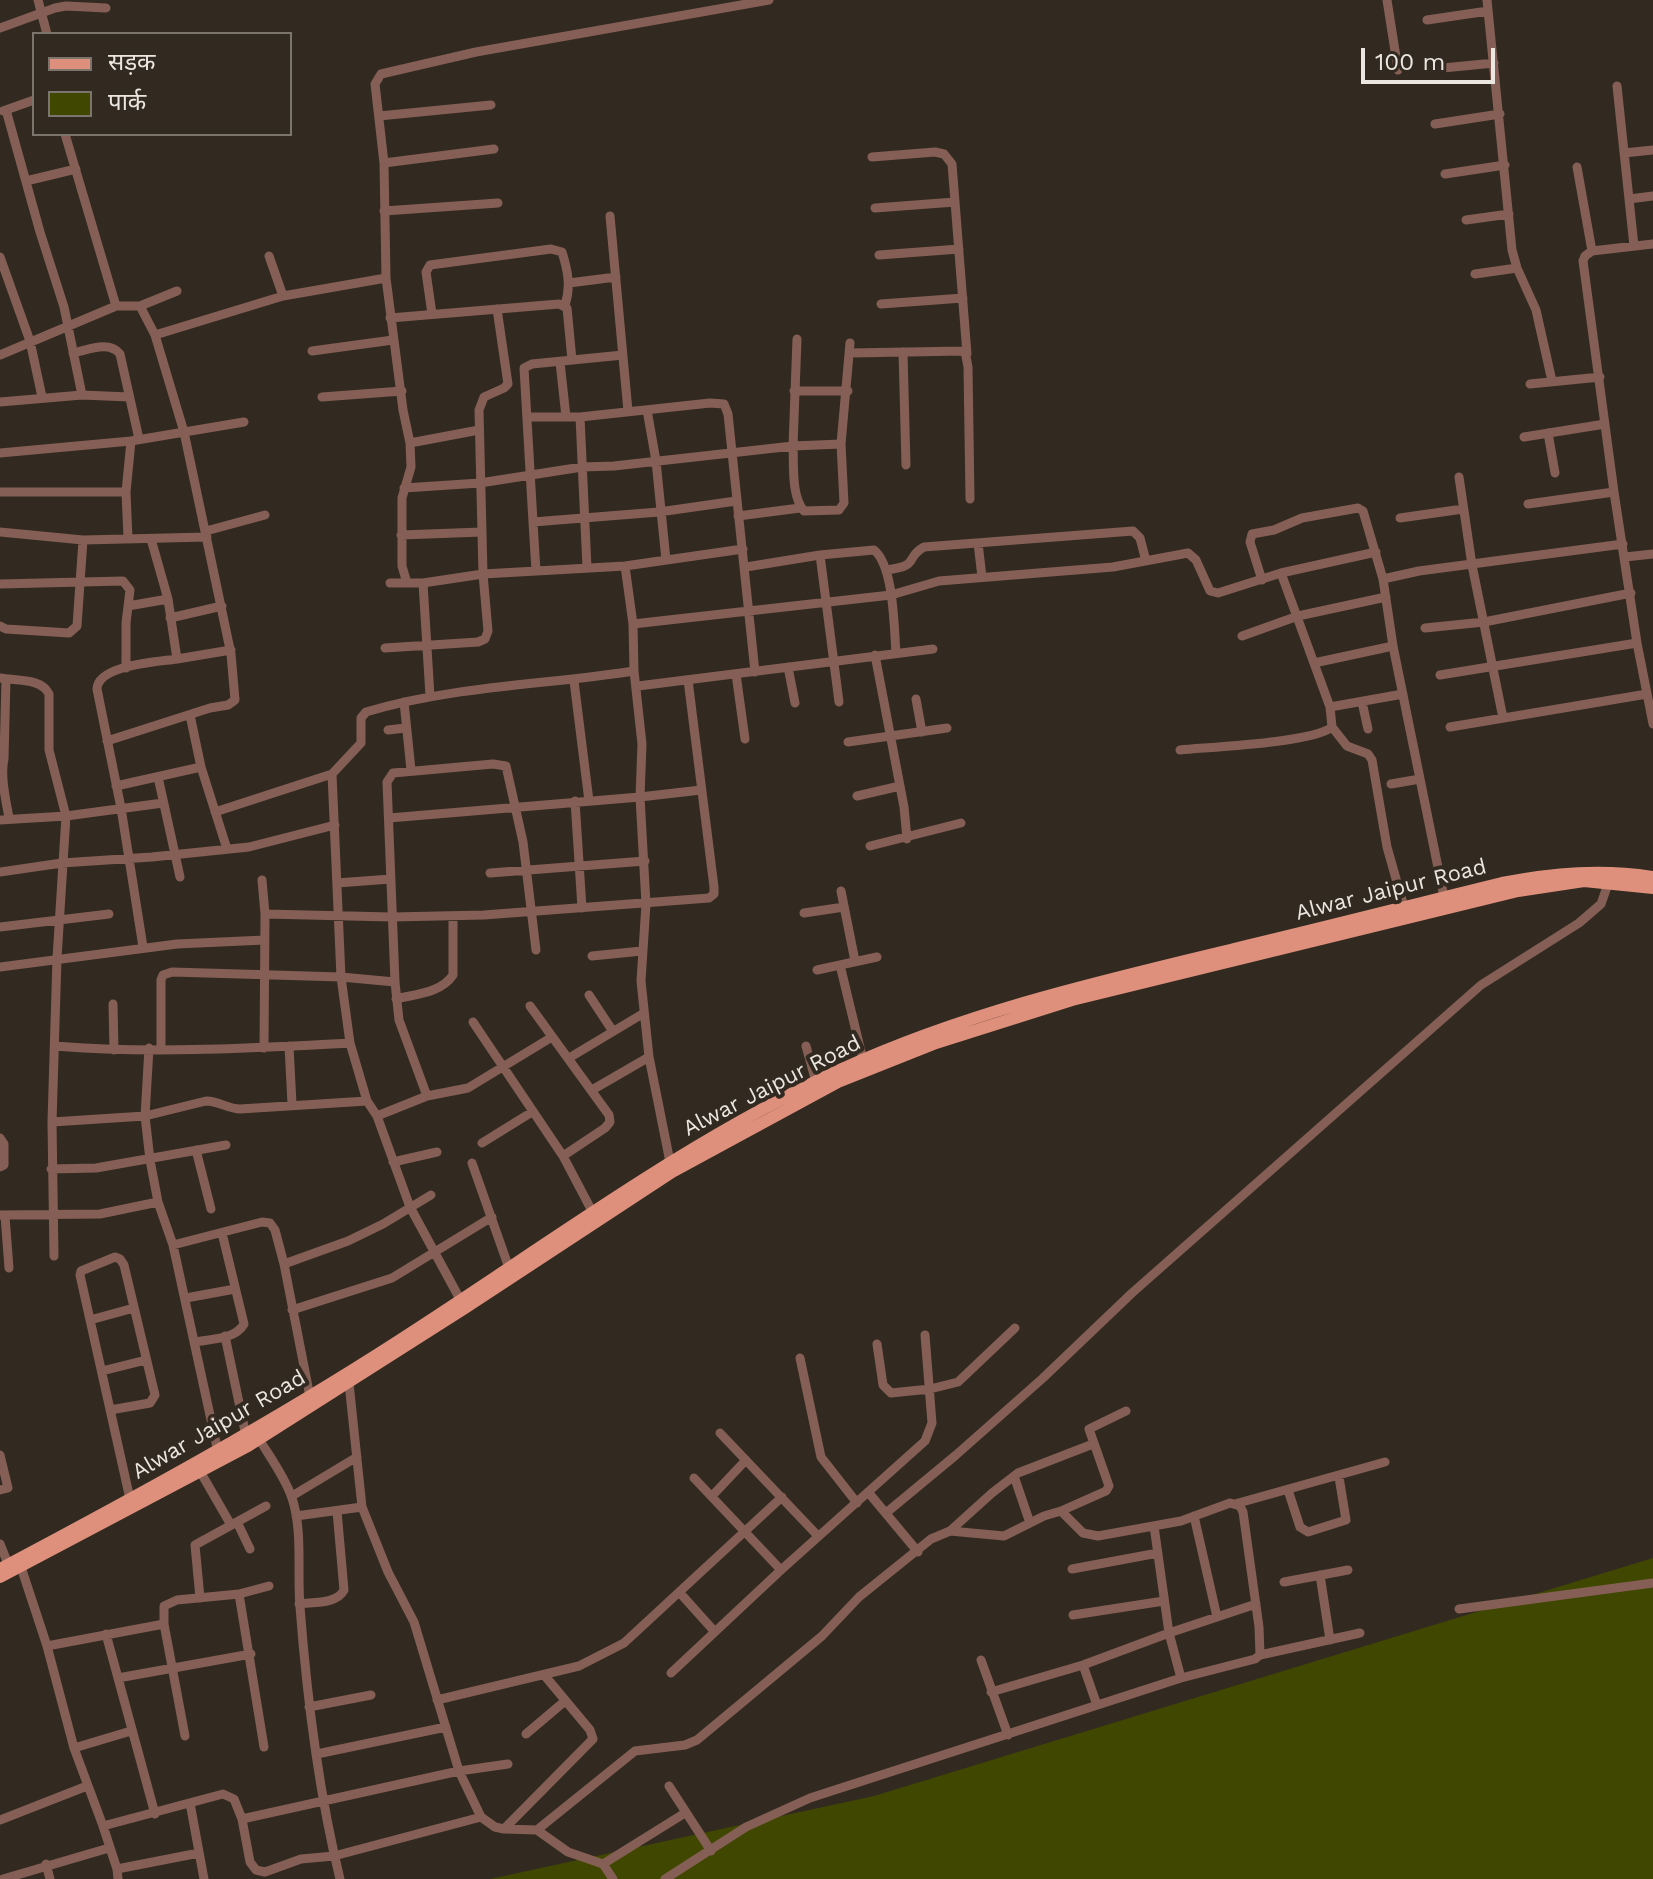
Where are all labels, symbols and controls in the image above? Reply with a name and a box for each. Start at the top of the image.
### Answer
legend [32,32,292,136]
scale bar [1365,32,1499,82]
text: सड़क [108,48,156,76]
text: 100 m [1375,48,1445,76]
text: पार्क [108,88,146,116]
street label: Alwar Jaipur Road [1293,853,1489,927]
street label: Alwar Jaipur Road [679,1030,865,1142]
street label: Alwar Jaipur Road [128,1365,310,1485]

